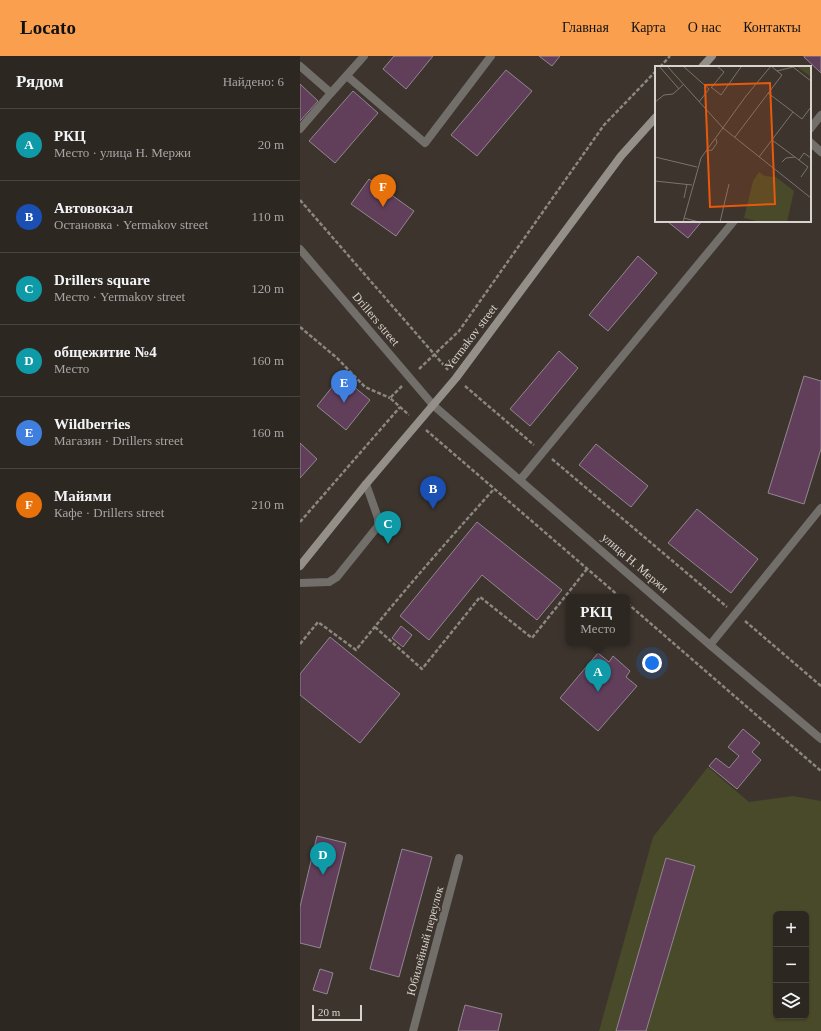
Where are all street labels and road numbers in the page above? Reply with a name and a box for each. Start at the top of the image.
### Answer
street label: Drillers street [350,289,403,349]
street label: Yermakov street [442,301,501,373]
street label: улица Н. Мержи [599,530,672,596]
street label: Юбилейный переулок [404,885,446,997]

